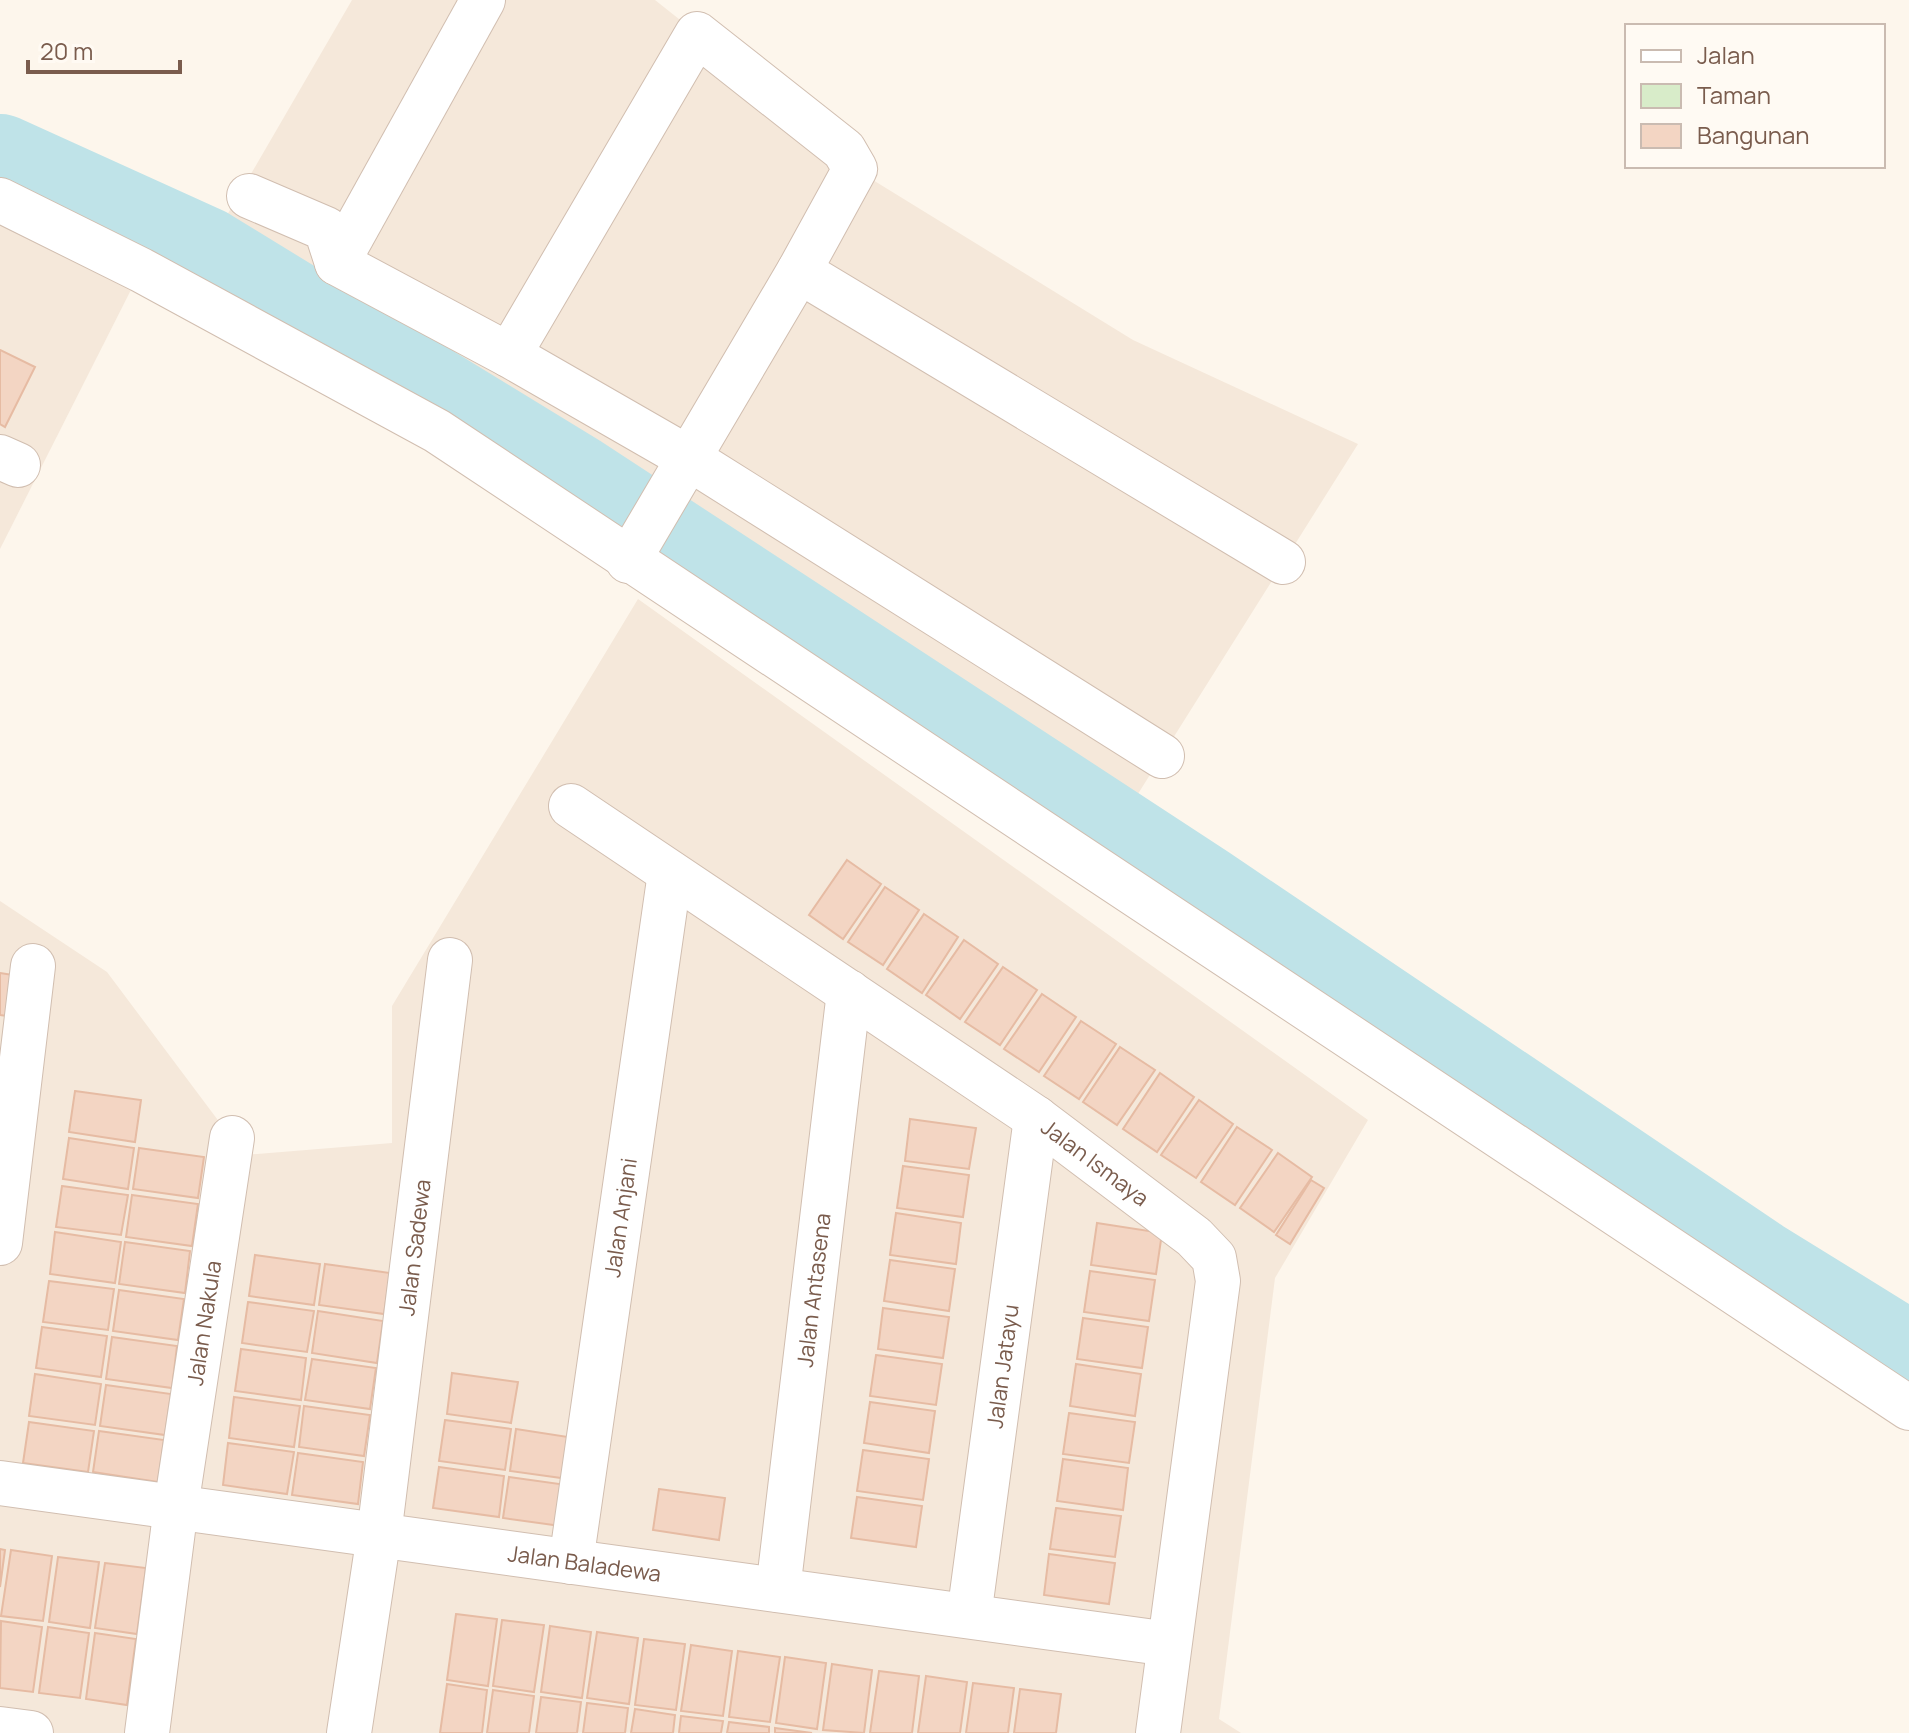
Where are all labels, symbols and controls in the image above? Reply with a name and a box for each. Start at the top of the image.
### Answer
scale bar [28,24,180,74]
legend [1625,24,1885,168]
text: 20 m [40,34,93,67]
text: Jalan [1697,38,1755,71]
text: Taman [1697,78,1771,111]
text: Bangunan [1697,118,1810,151]
street label: Jalan Ismaya [1035,1112,1155,1213]
street label: Jalan Anjani [597,1156,644,1279]
street label: Jalan Sadewa [391,1178,438,1317]
street label: Jalan Antasena [790,1211,838,1369]
street label: Jalan Nakula [180,1258,228,1387]
street label: Jalan Jatayu [979,1302,1026,1430]
street label: Jalan Baladewa [506,1538,663,1589]

